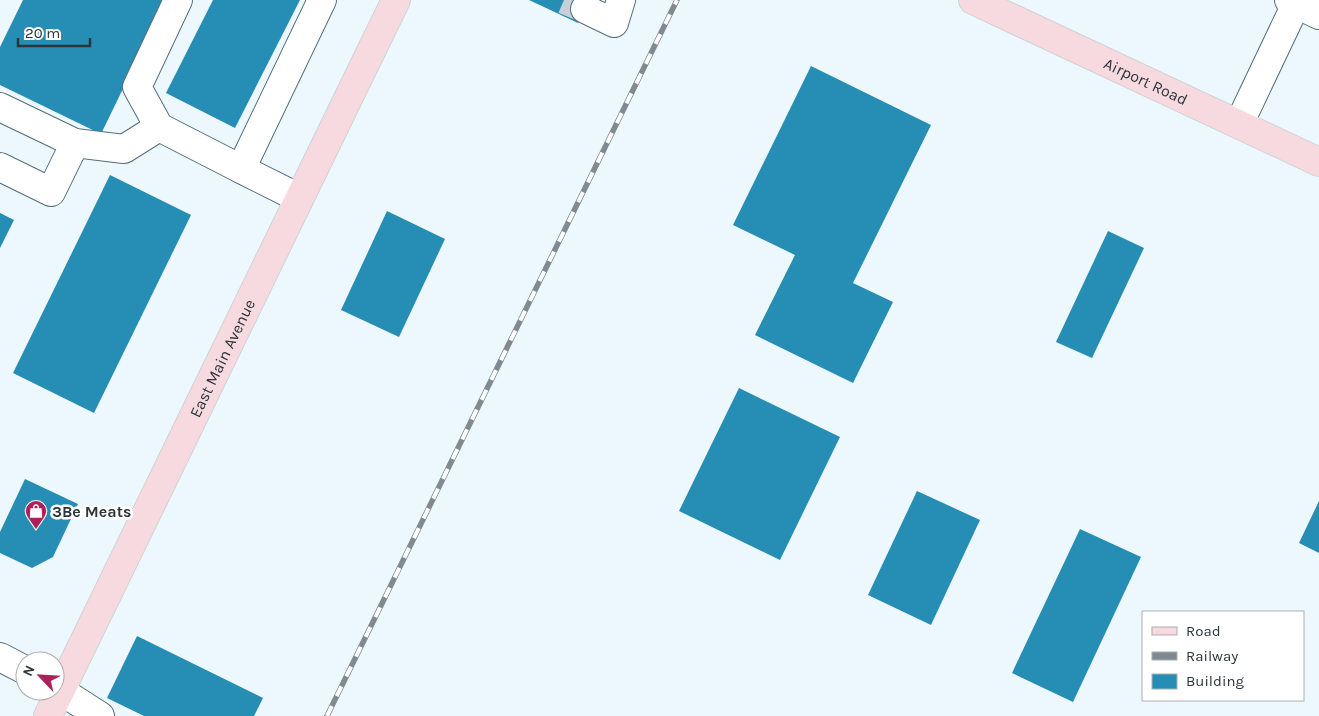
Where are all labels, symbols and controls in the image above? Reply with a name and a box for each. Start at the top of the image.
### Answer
scale bar [18,15,90,47]
text: 20 m [25,24,60,42]
street label: Airport Road [1101,53,1191,109]
street label: East Main Avenue [185,296,259,420]
shop icon: 3Be Meats [24,499,48,530]
place label: 3Be Meats [52,502,131,521]
legend [1142,611,1304,701]
text: Road [1186,622,1221,640]
text: Railway [1186,647,1238,665]
north arrow [15,651,65,701]
text: N [19,663,38,679]
text: Building [1186,672,1244,690]

